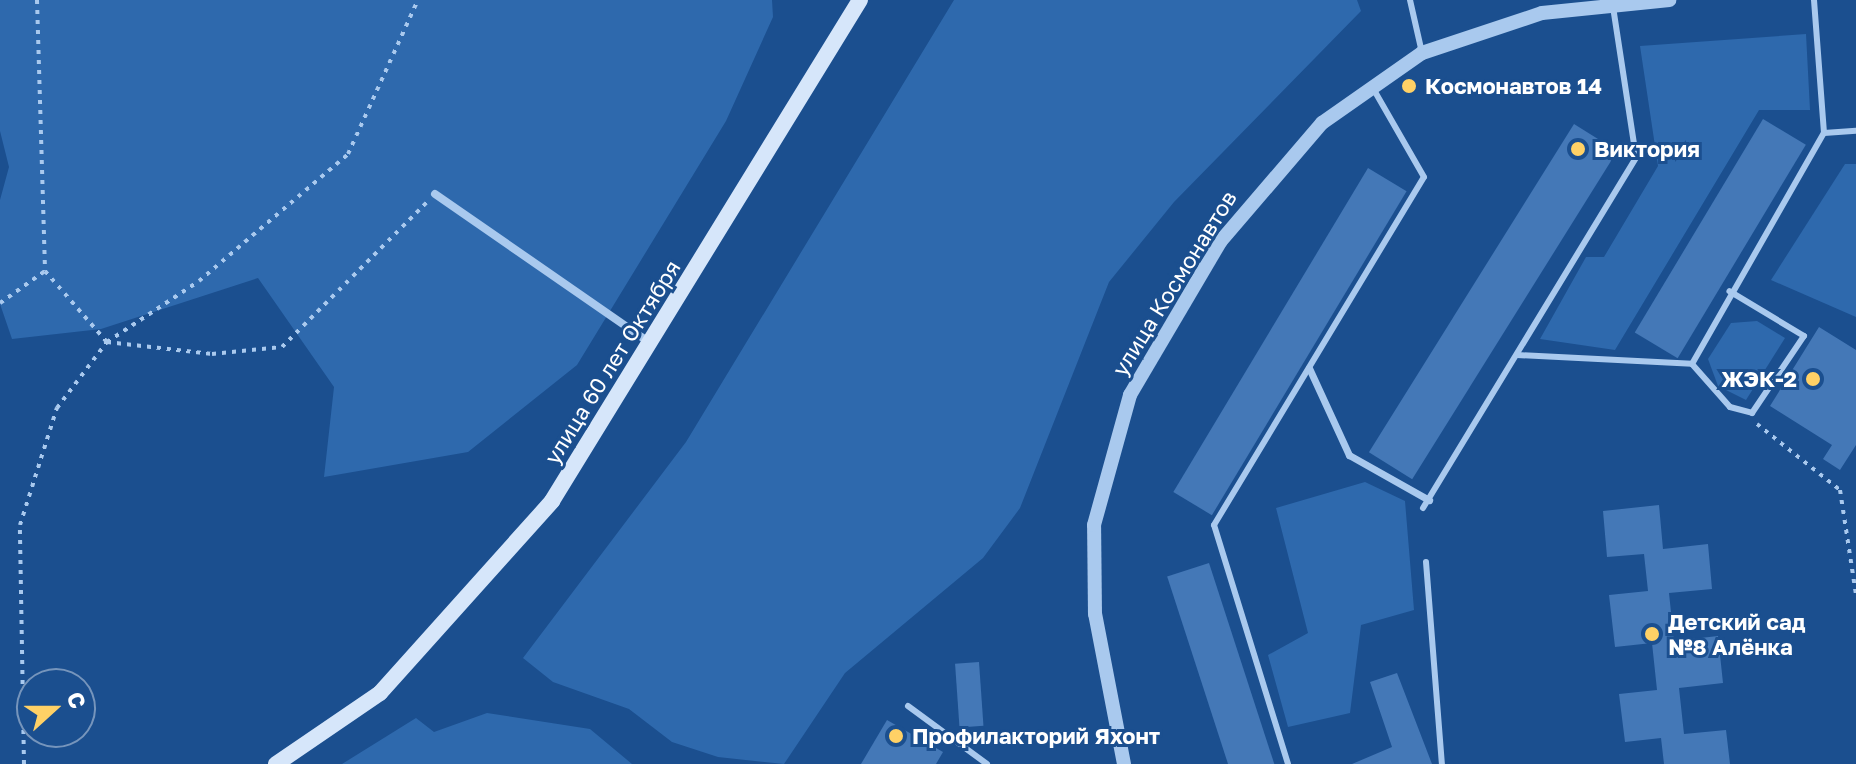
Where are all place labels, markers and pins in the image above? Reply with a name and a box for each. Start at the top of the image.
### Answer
place label: Космонавтов 14 [1425,73,1602,99]
marker: Космонавтов 14 [1400,77,1418,95]
place label: Виктория [1594,136,1700,162]
marker: Виктория [1569,140,1587,158]
place label: ЖЭК-2 [1721,366,1797,392]
marker: ЖЭК-2 [1804,370,1822,388]
place label: Детский сад №8 Алёнка [1668,608,1805,660]
marker: Детский сад №8 Алёнка [1643,625,1661,643]
place label: Профилакторий Яхонт [912,723,1160,749]
marker: Профилакторий Яхонт [887,727,905,745]

